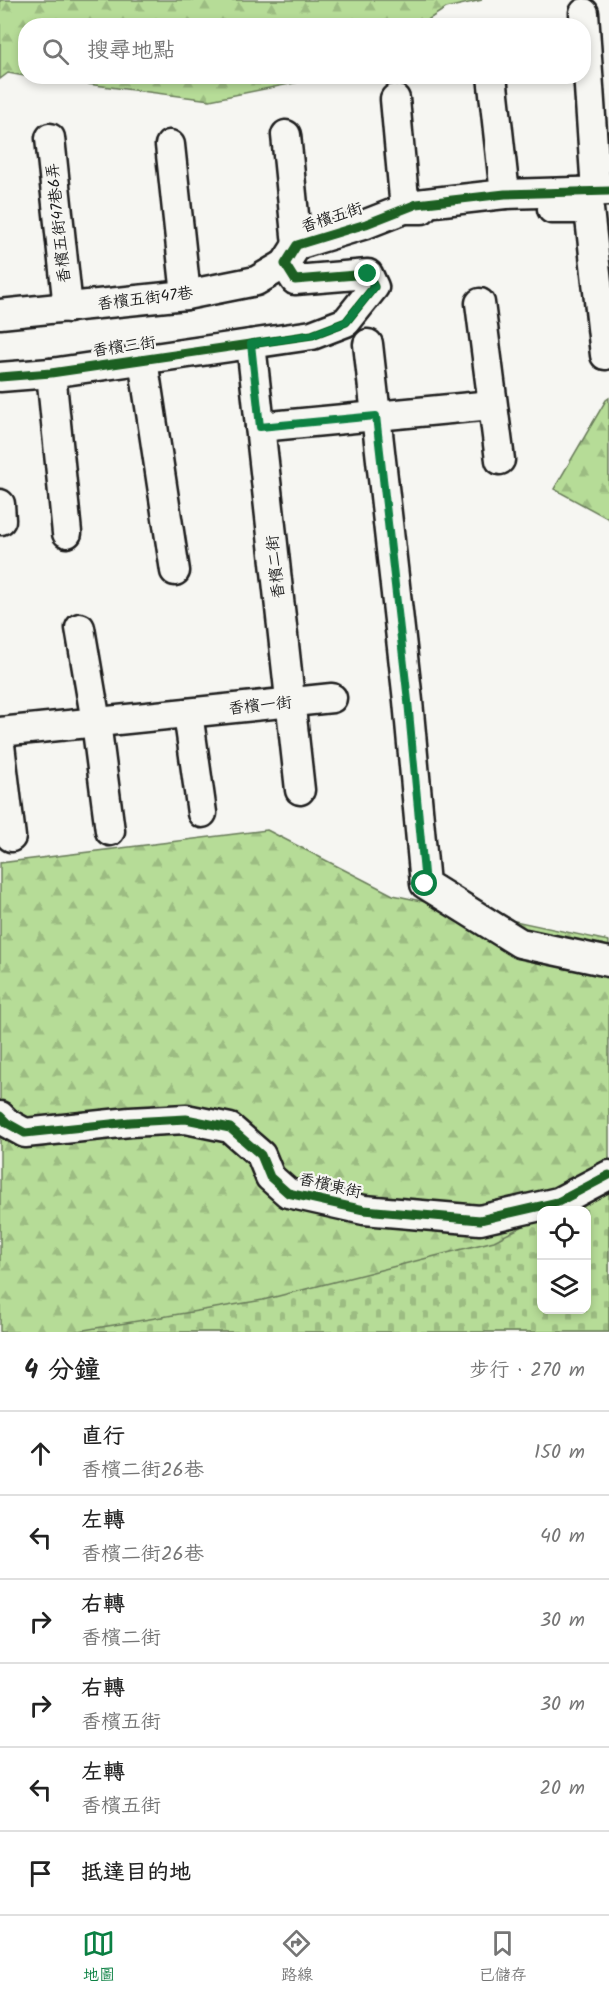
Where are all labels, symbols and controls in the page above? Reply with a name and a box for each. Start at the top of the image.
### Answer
search box [18,18,591,84]
text: 搜尋地點 [87,34,175,69]
icon: search [39,35,72,68]
street label: 香檳五街47巷6弄 [40,161,78,285]
street label: 香檳五街 [298,196,366,240]
route end [354,260,380,286]
street label: 香檳五街47巷 [96,281,194,317]
street label: 香檳三街 [91,330,157,364]
street label: 香檳二街 [260,534,292,600]
street label: 香檳一街 [227,690,293,722]
route start [411,870,437,896]
street label: 香檳東街 [296,1167,364,1205]
map controls [537,1206,591,1314]
button: locate [537,1206,591,1260]
button: layers [537,1260,591,1314]
text: 4 分鐘 [24,1350,100,1392]
text: 步行 · 270 m [469,1355,585,1387]
text: 直行 [81,1420,125,1455]
icon: ahead [24,1437,57,1470]
text: 150 m [534,1437,585,1469]
text: 香檳二街26巷 [81,1455,204,1487]
text: 左轉 [81,1504,125,1539]
icon: left [24,1521,57,1554]
text: 40 m [540,1521,585,1553]
text: 香檳二街26巷 [81,1539,204,1571]
text: 右轉 [81,1588,125,1623]
icon: right [24,1605,57,1638]
text: 30 m [540,1605,585,1637]
text: 香檳二街 [81,1623,161,1655]
text: 右轉 [81,1672,125,1707]
icon: right [24,1689,57,1722]
text: 30 m [540,1689,585,1721]
text: 香檳五街 [81,1707,161,1739]
text: 左轉 [81,1756,125,1791]
icon: left [24,1773,57,1806]
text: 20 m [539,1773,585,1805]
text: 香檳五街 [81,1791,161,1823]
text: 抵達目的地 [81,1856,191,1891]
icon: arrive [24,1857,57,1890]
tab: 地圖 [82,1927,115,1988]
tab: 路線 [280,1927,313,1988]
tab: 已儲存 [478,1927,526,1988]

